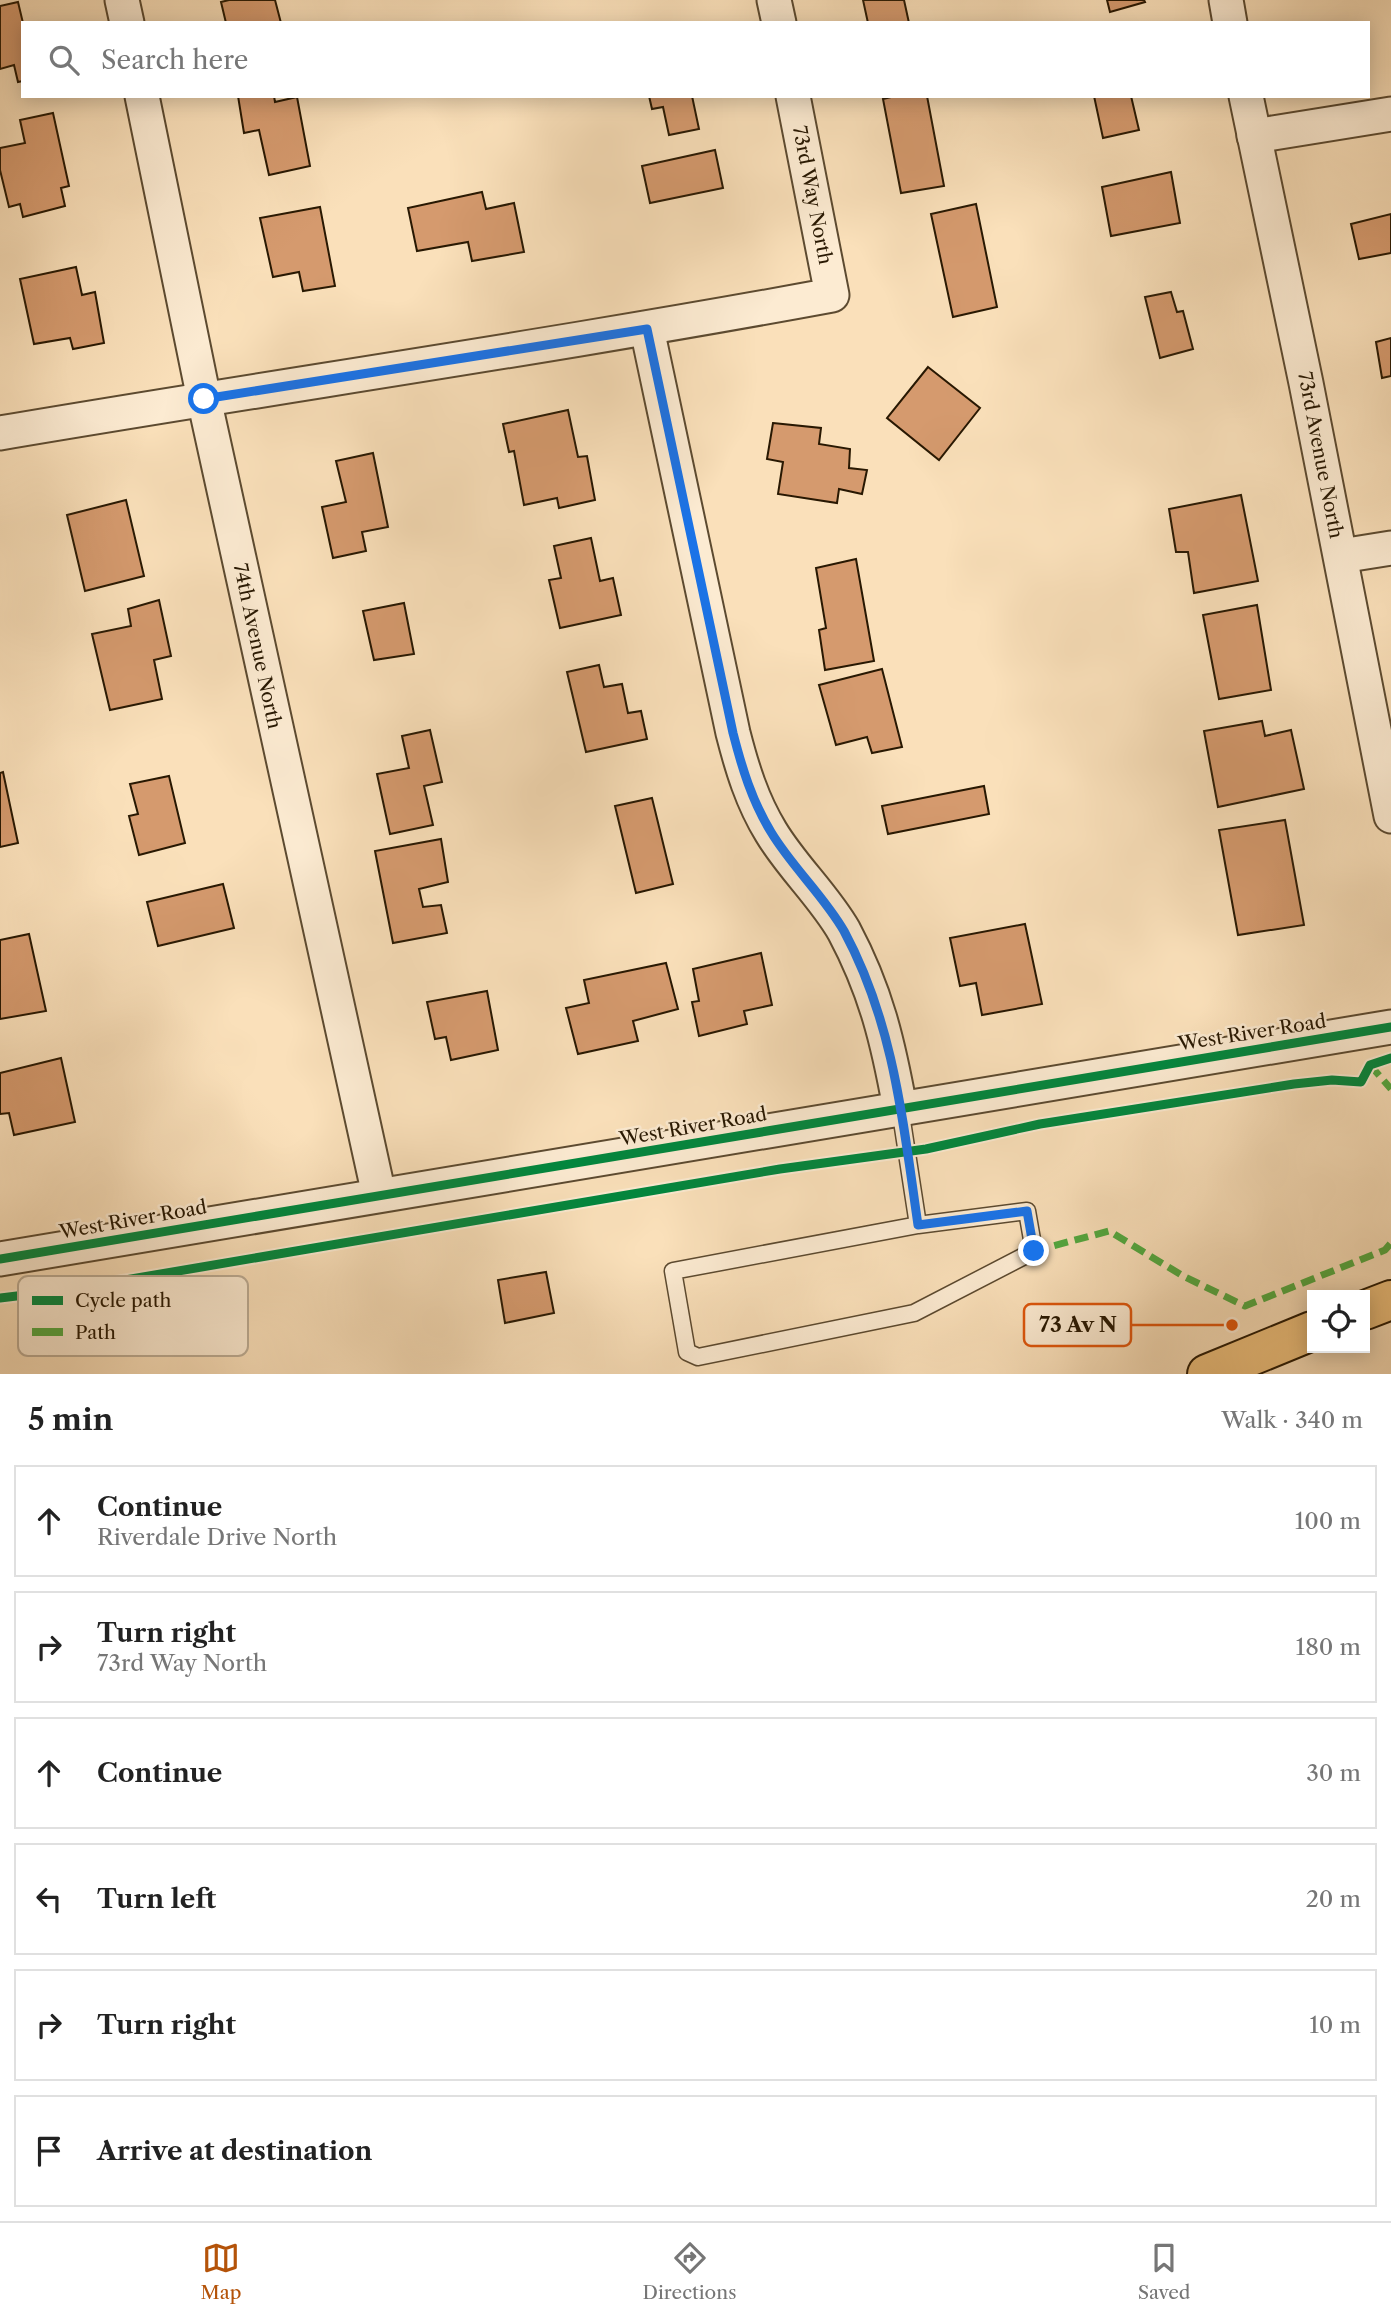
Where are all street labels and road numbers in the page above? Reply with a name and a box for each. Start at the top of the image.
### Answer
street label: 73rd Way North [788,124,837,266]
street label: 73rd Avenue North [1293,370,1348,541]
street label: 74th Avenue North [229,561,286,731]
street label: West River Road [1176,1009,1328,1056]
street label: West River Road [617,1102,769,1151]
street label: West River Road [57,1195,209,1244]

